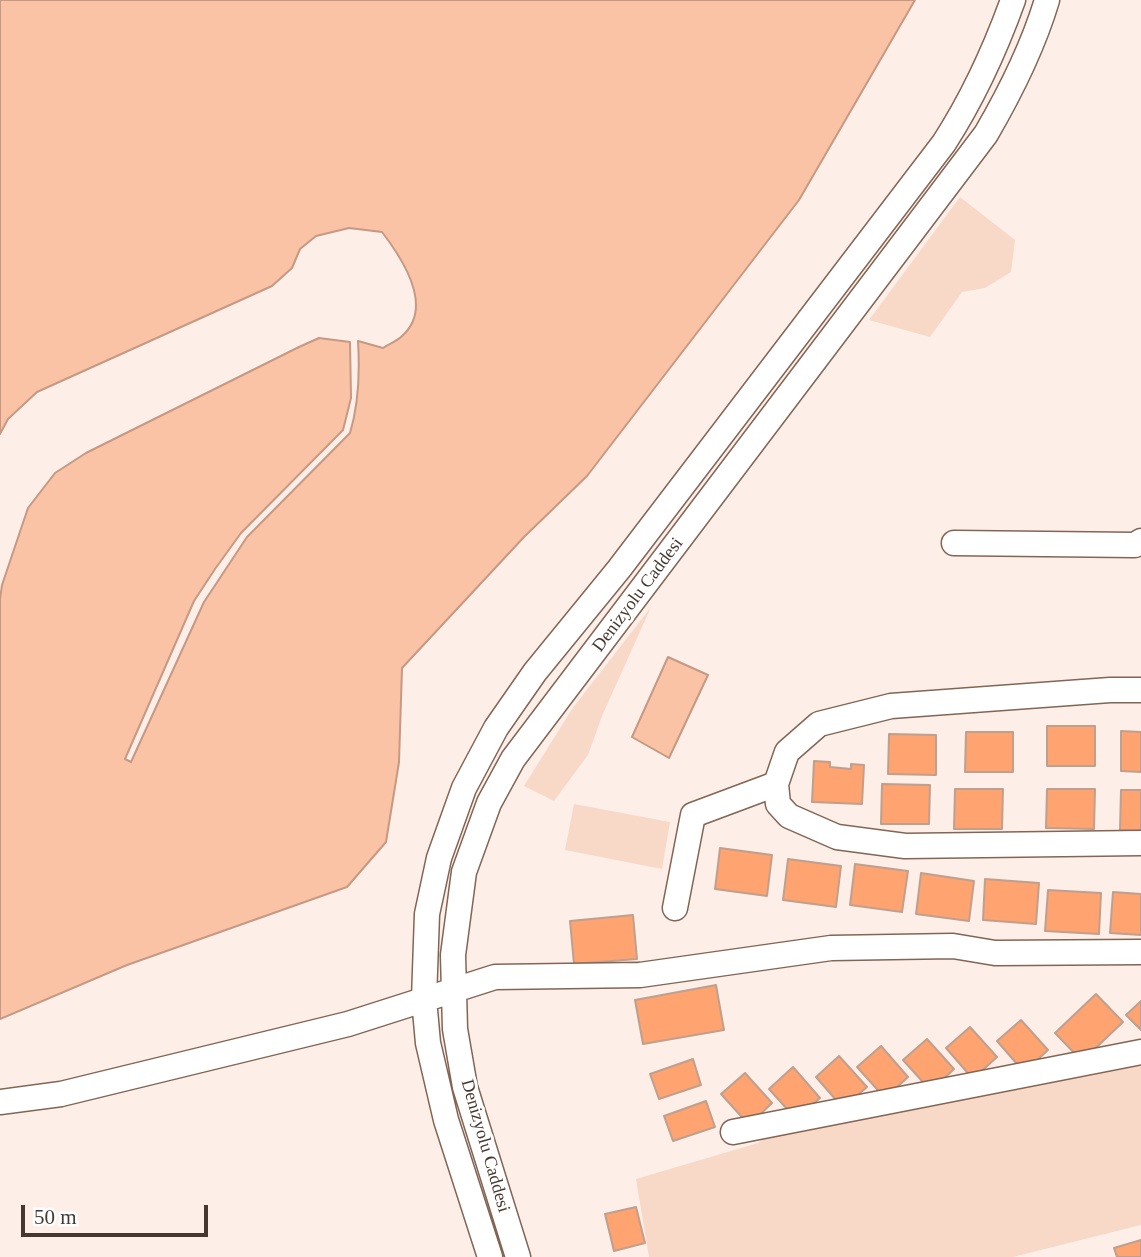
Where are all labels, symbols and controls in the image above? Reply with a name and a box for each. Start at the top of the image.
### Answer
street label: Denizyolu Caddesi [588,534,688,656]
street label: Denizyolu Caddesi [456,1077,514,1215]
scale bar [24,1190,212,1234]
text: 50 m [34,1205,77,1229]

